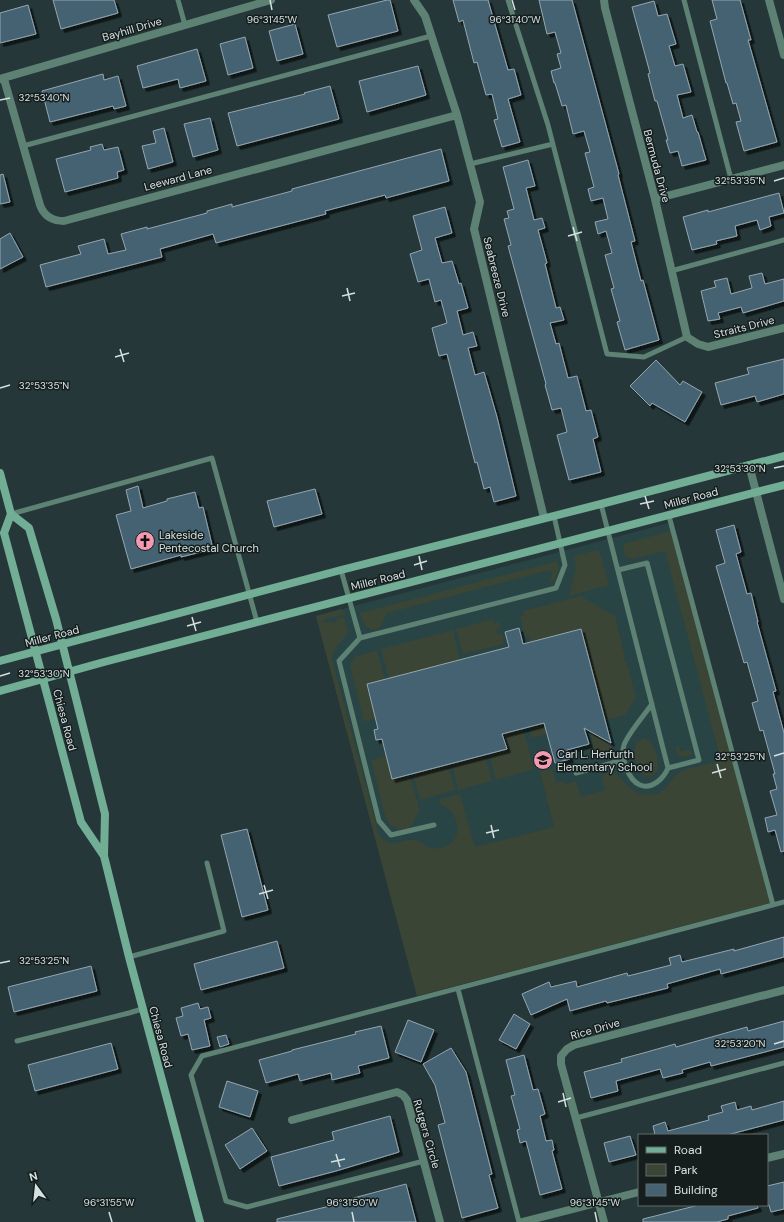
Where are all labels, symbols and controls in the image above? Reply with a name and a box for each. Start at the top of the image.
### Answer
text: 96°31'45"W [247,13,298,26]
text: 96°31'40"W [489,13,541,26]
street label: Bayhill Drive [101,14,163,44]
text: 32°53'40"N [19,91,70,104]
street label: Bermuda Drive [641,128,673,204]
street label: Leeward Lane [142,162,214,194]
text: 32°53'35"N [715,174,765,187]
street label: Seabreeze Drive [480,235,514,319]
street label: Straits Drive [712,313,776,341]
text: 32°53'35"N [19,379,69,392]
text: 32°53'30"N [714,462,766,475]
street label: Miller Road [662,484,720,512]
place label: Lakeside Pentecostal Church [159,528,259,555]
church icon: Lakeside Pentecostal Church [134,530,156,552]
street label: Miller Road [349,566,407,594]
street label: Miller Road [23,622,81,650]
text: 32°53'30"N [18,667,70,680]
street label: Chiesa Road [50,688,80,752]
place label: Carl L. Herfurth Elementary School [557,747,652,774]
school or university icon: Carl L. Herfurth Elementary School [532,749,554,771]
text: 32°53'25"N [715,750,765,763]
text: 32°53'25"N [19,954,69,967]
street label: Chiesa Road [146,1005,176,1069]
street label: Rice Drive [569,1015,621,1043]
text: 32°53'20"N [714,1037,766,1050]
street label: Rutgers Circle [410,1098,444,1170]
legend [638,1134,768,1206]
text: Road [674,1142,702,1158]
text: Park [674,1162,698,1178]
north arrow [16,1166,56,1206]
text: N [28,1169,39,1184]
text: Building [674,1182,718,1198]
text: 96°31'55"W [84,1196,135,1209]
text: 96°31'50"W [326,1196,378,1209]
text: 96°31'45"W [570,1196,621,1209]

